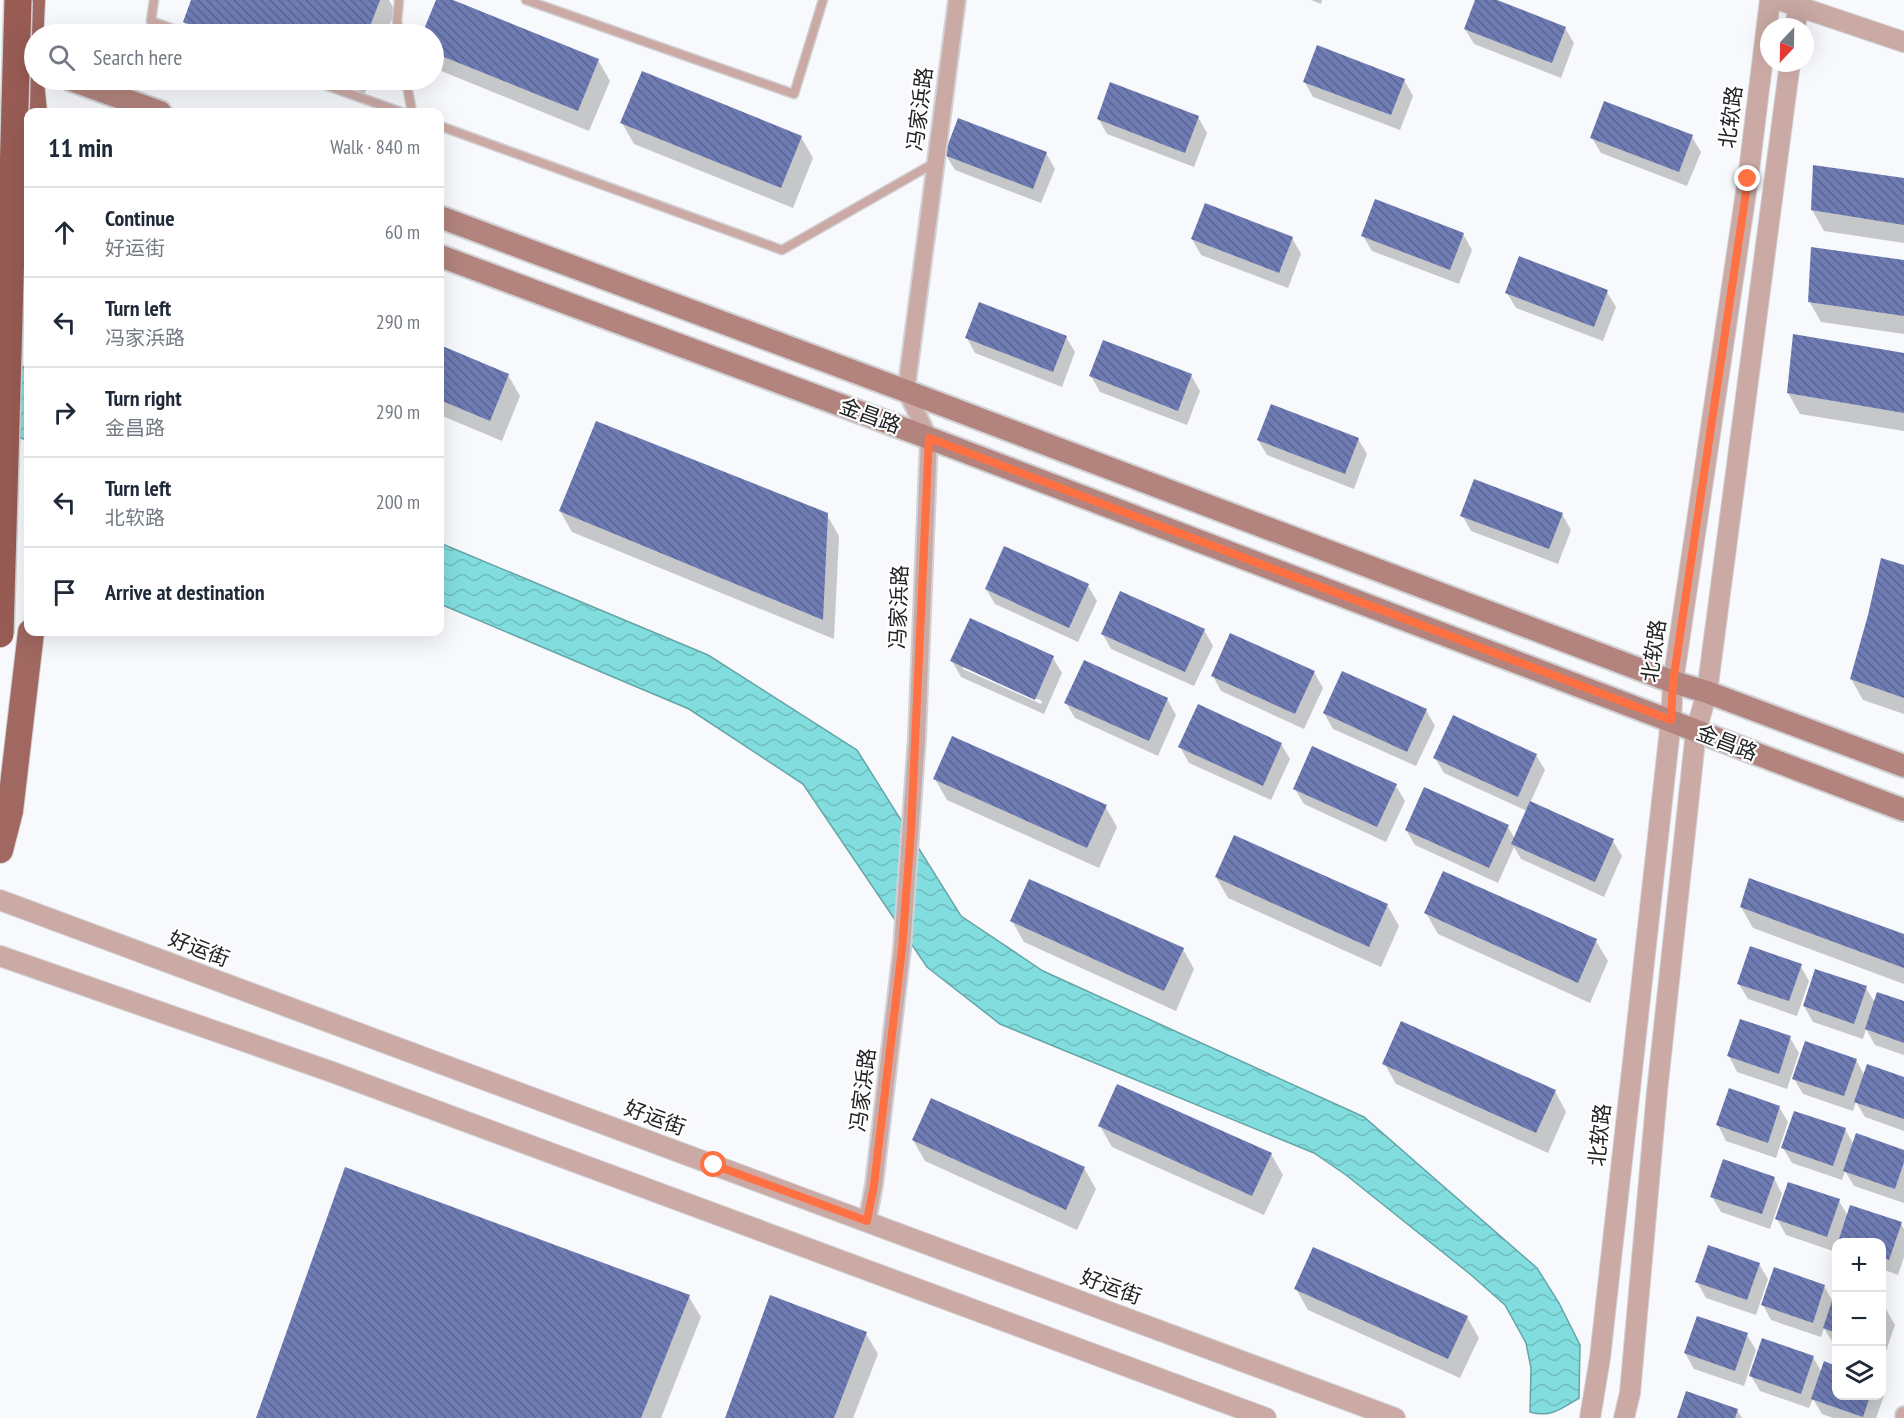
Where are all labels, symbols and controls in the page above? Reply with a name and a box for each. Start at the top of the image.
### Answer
north arrow [1760,18,1814,72]
search box [24,24,444,90]
icon: search [45,41,78,74]
text: Search here [93,43,182,71]
street label: 冯家浜路 [901,66,938,152]
street label: 北软路 [1713,84,1748,150]
text: 11 min [48,131,113,164]
text: Walk · 840 m [330,134,420,160]
route end [1734,165,1760,191]
text: Continue [105,204,175,232]
icon: ahead [48,216,81,249]
text: 60 m [385,219,420,245]
text: 好运街 [105,235,165,261]
text: Turn left [105,294,171,322]
icon: left [48,306,81,339]
text: 290 m [376,309,420,335]
text: 冯家浜路 [105,325,185,351]
text: Turn right [105,384,182,412]
street label: 金昌路 [836,392,904,439]
icon: right [48,396,81,429]
text: 290 m [376,399,420,425]
text: 金昌路 [105,415,165,441]
text: Turn left [105,474,171,502]
icon: left [48,486,81,519]
text: 200 m [376,489,420,515]
text: 北软路 [105,505,165,531]
street label: 冯家浜路 [884,565,913,649]
icon: arrive [48,576,81,609]
text: Arrive at destination [105,578,265,606]
street label: 北软路 [1636,618,1671,684]
street label: 金昌路 [1693,719,1761,766]
street label: 好运街 [165,925,233,972]
street label: 冯家浜路 [844,1047,881,1133]
street label: 好运街 [621,1094,689,1141]
street label: 北软路 [1583,1102,1616,1168]
route start [700,1151,726,1177]
map controls [1832,1238,1886,1400]
button: + [1832,1238,1886,1292]
street label: 好运街 [1077,1263,1145,1310]
button: − [1832,1292,1886,1346]
button: layers [1832,1346,1886,1400]

